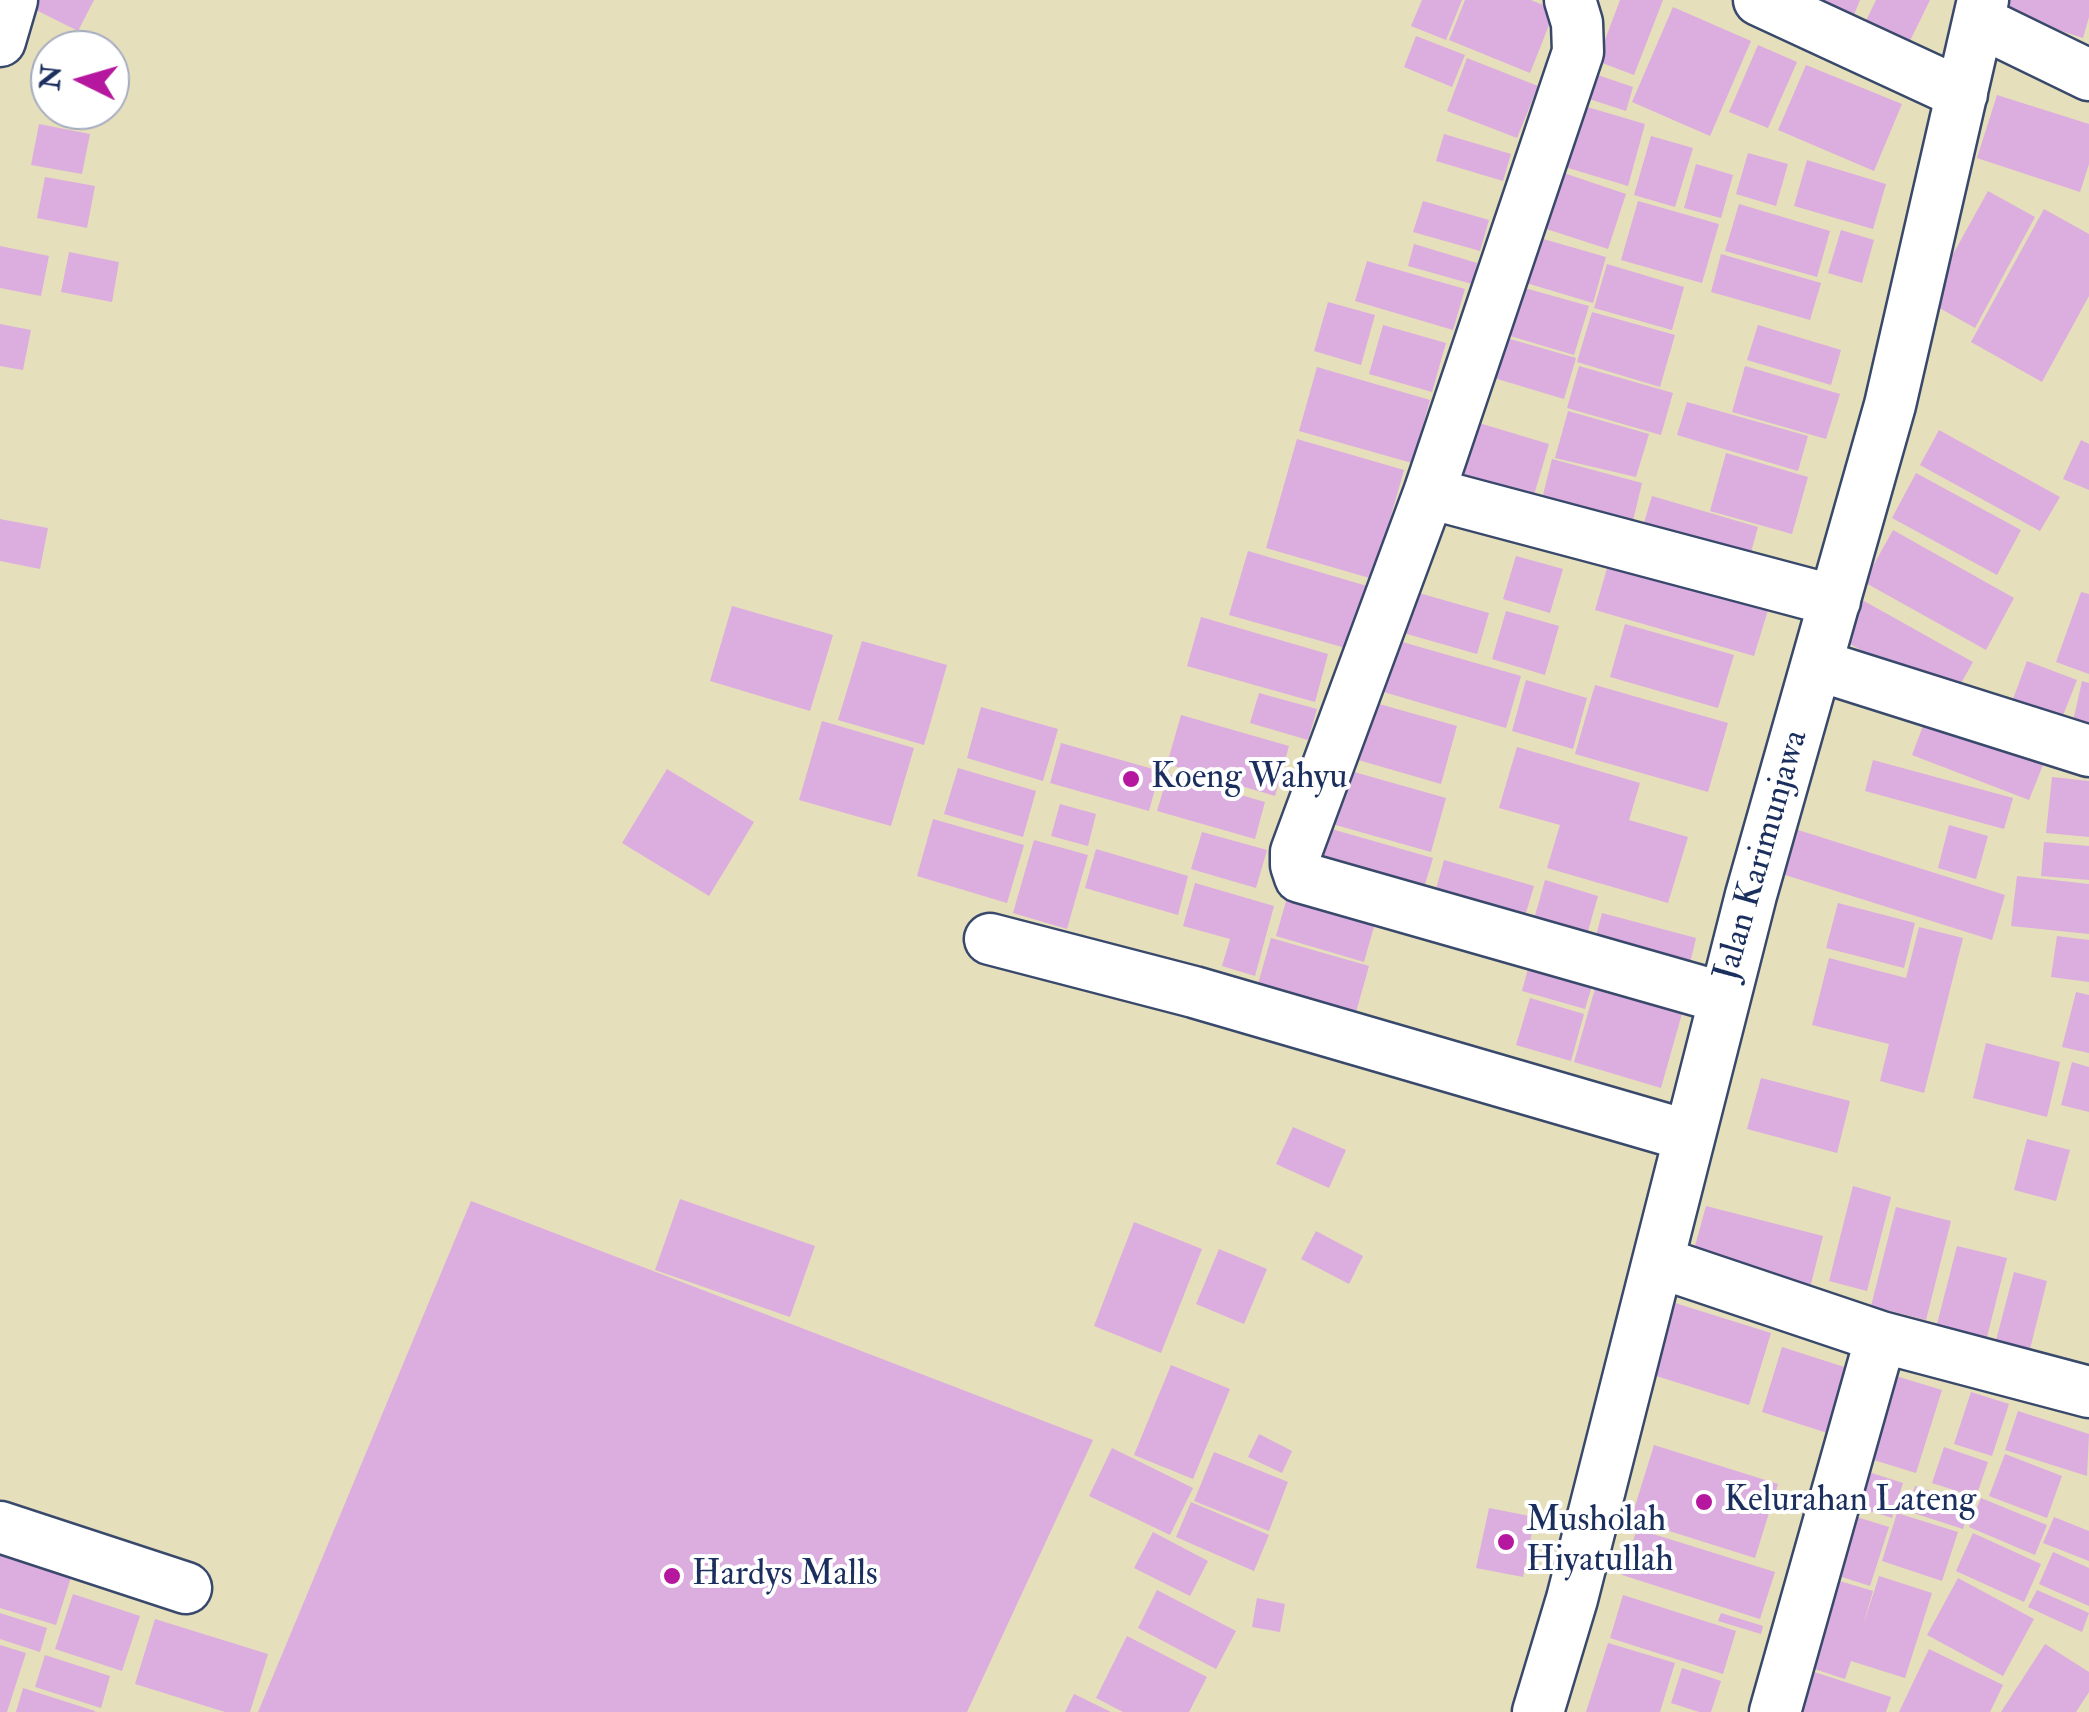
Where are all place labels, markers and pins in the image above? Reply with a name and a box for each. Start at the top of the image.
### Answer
place label: Koeng Wahyu [1151,758,1347,800]
marker: Koeng Wahyu [1120,768,1142,790]
place label: Kelurahan Lateng [1724,1481,1976,1523]
marker: Kelurahan Lateng [1693,1491,1715,1513]
place label: Musholah Hiyatullah [1526,1501,1674,1583]
marker: Musholah Hiyatullah [1495,1531,1517,1553]
place label: Hardys Malls [692,1555,878,1597]
marker: Hardys Malls [661,1565,683,1587]

